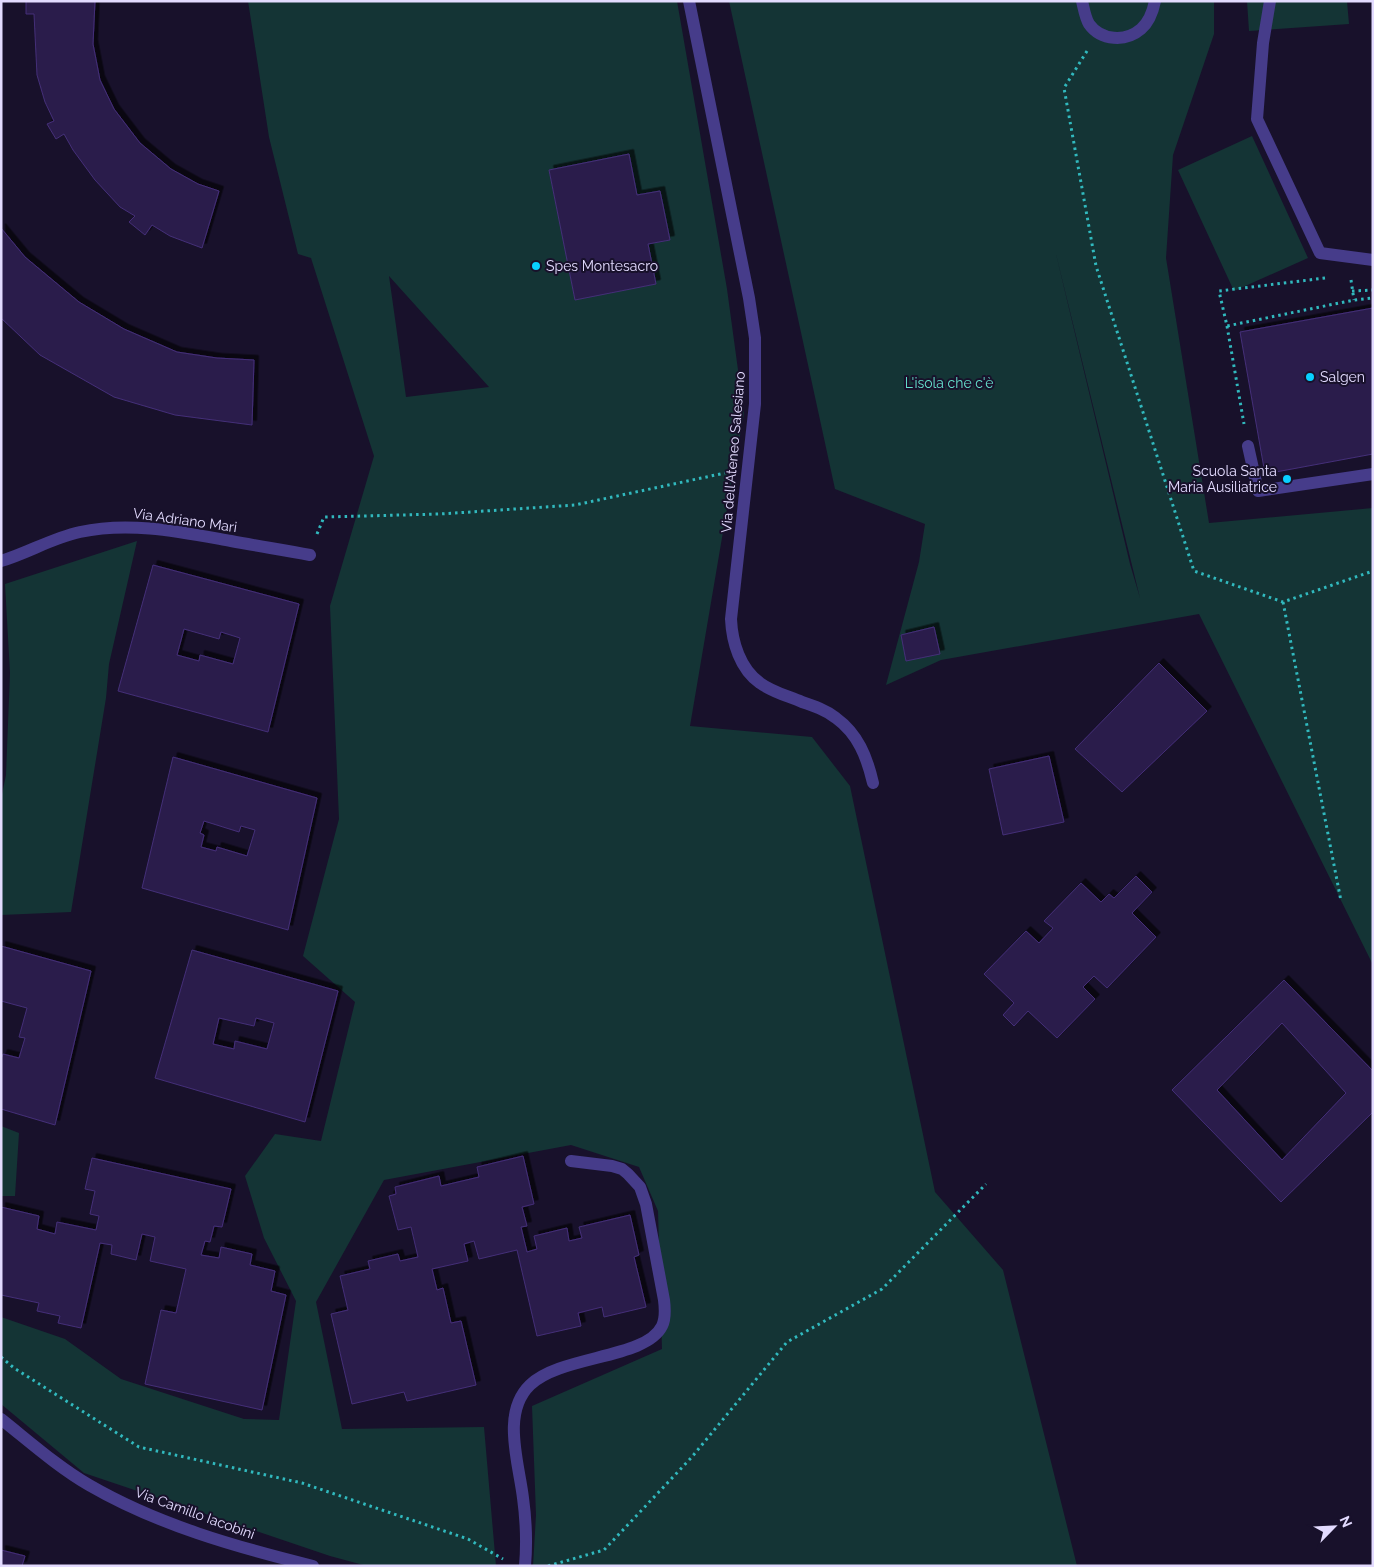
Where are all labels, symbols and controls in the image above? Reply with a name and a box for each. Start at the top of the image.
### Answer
place label: Spes Montesacro [546,258,658,274]
marker: Spes Montesacro [530,260,542,272]
place label: Salgen [1320,369,1365,385]
street label: Via dell'Ateneo Salesiano [718,370,748,534]
marker: Salgen [1304,371,1316,383]
park label: L'isola che c'è [905,375,993,391]
place label: Scuola Santa Maria Ausiliatrice [1168,463,1277,495]
marker: Scuola Santa Maria Ausiliatrice [1281,473,1293,485]
street label: Via Adriano Mari [132,505,238,535]
street label: Via Camillo Iacobini [133,1484,257,1542]
north arrow [1309,1502,1359,1552]
text: N [1336,1514,1355,1530]

